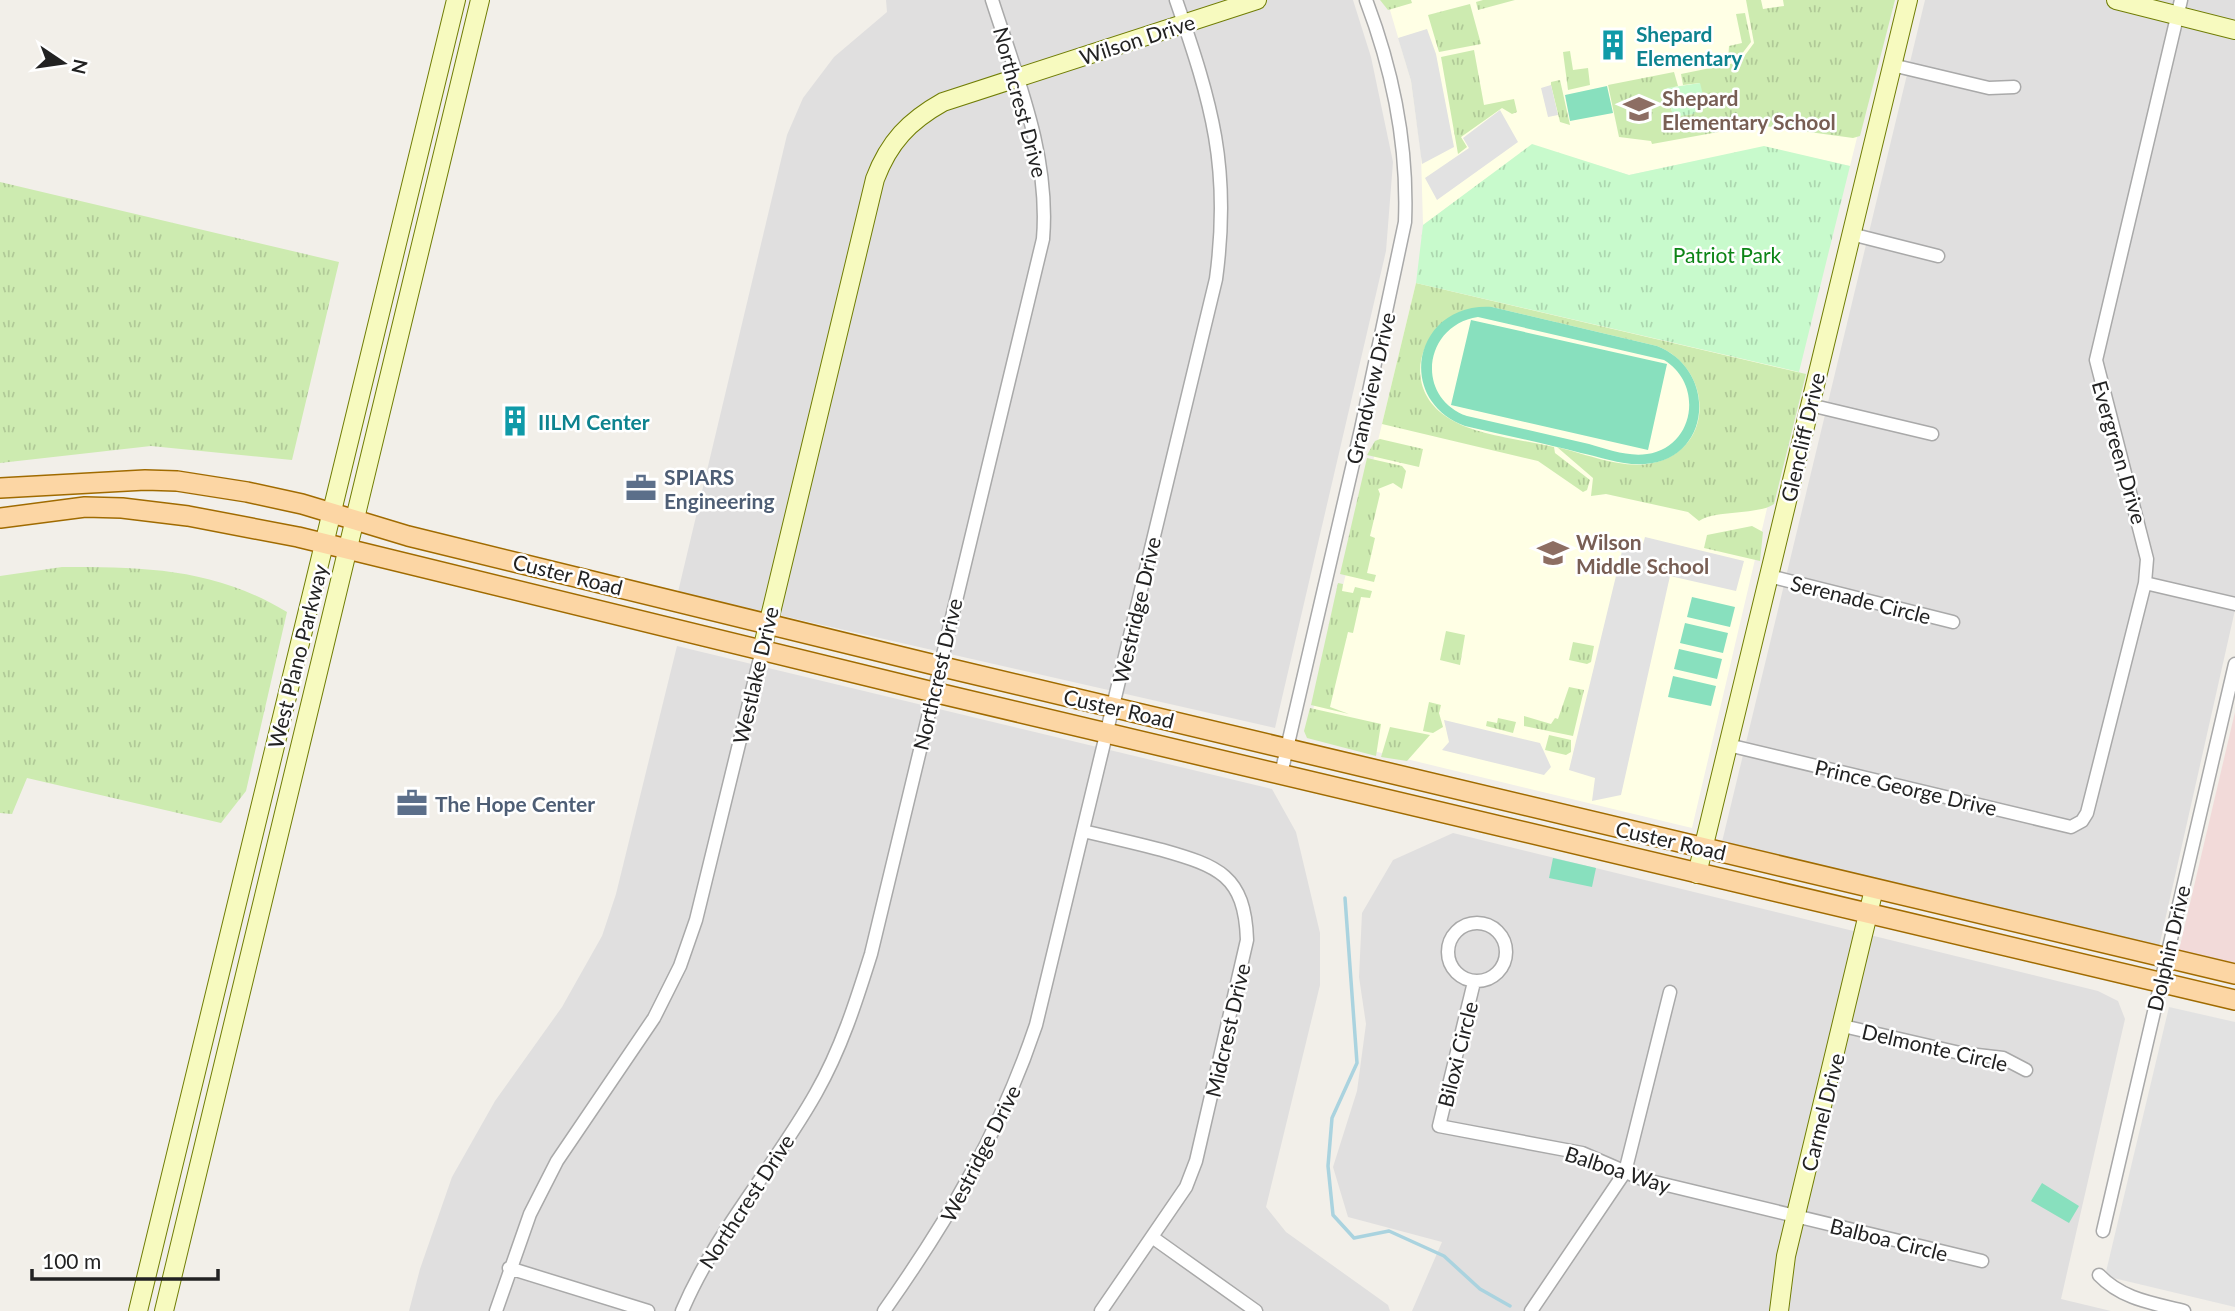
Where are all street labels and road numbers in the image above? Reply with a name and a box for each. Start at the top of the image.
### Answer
street label: Wilson Drive [1076,9,1198,69]
street label: Northcrest Drive [989,24,1053,180]
street label: Grandview Drive [1340,310,1400,466]
street label: Glencliff Drive [1775,370,1829,504]
street label: Evergreen Drive [2088,377,2152,527]
street label: Westridge Drive [1107,534,1165,686]
street label: Custer Road [510,548,626,600]
street label: West Plano Parkway [262,561,332,751]
street label: Serenade Circle [1788,570,1934,628]
street label: Northcrest Drive [907,596,967,752]
street label: Westlake Drive [727,604,783,746]
street label: Custer Road [1061,683,1177,733]
street label: Prince George Drive [1813,754,1999,820]
street label: Custer Road [1613,815,1729,865]
street label: Dolphin Drive [2141,883,2195,1013]
street label: Midcrest Drive [1199,961,1255,1099]
street label: Biloxi Circle [1432,999,1482,1109]
street label: Delmonte Circle [1860,1018,2010,1076]
street label: Carmel Drive [1795,1050,1849,1174]
street label: Westridge Drive [935,1080,1025,1226]
street label: Northcrest Drive [693,1129,799,1273]
street label: Balboa Way [1562,1140,1674,1198]
street label: Balboa Circle [1827,1212,1951,1266]

